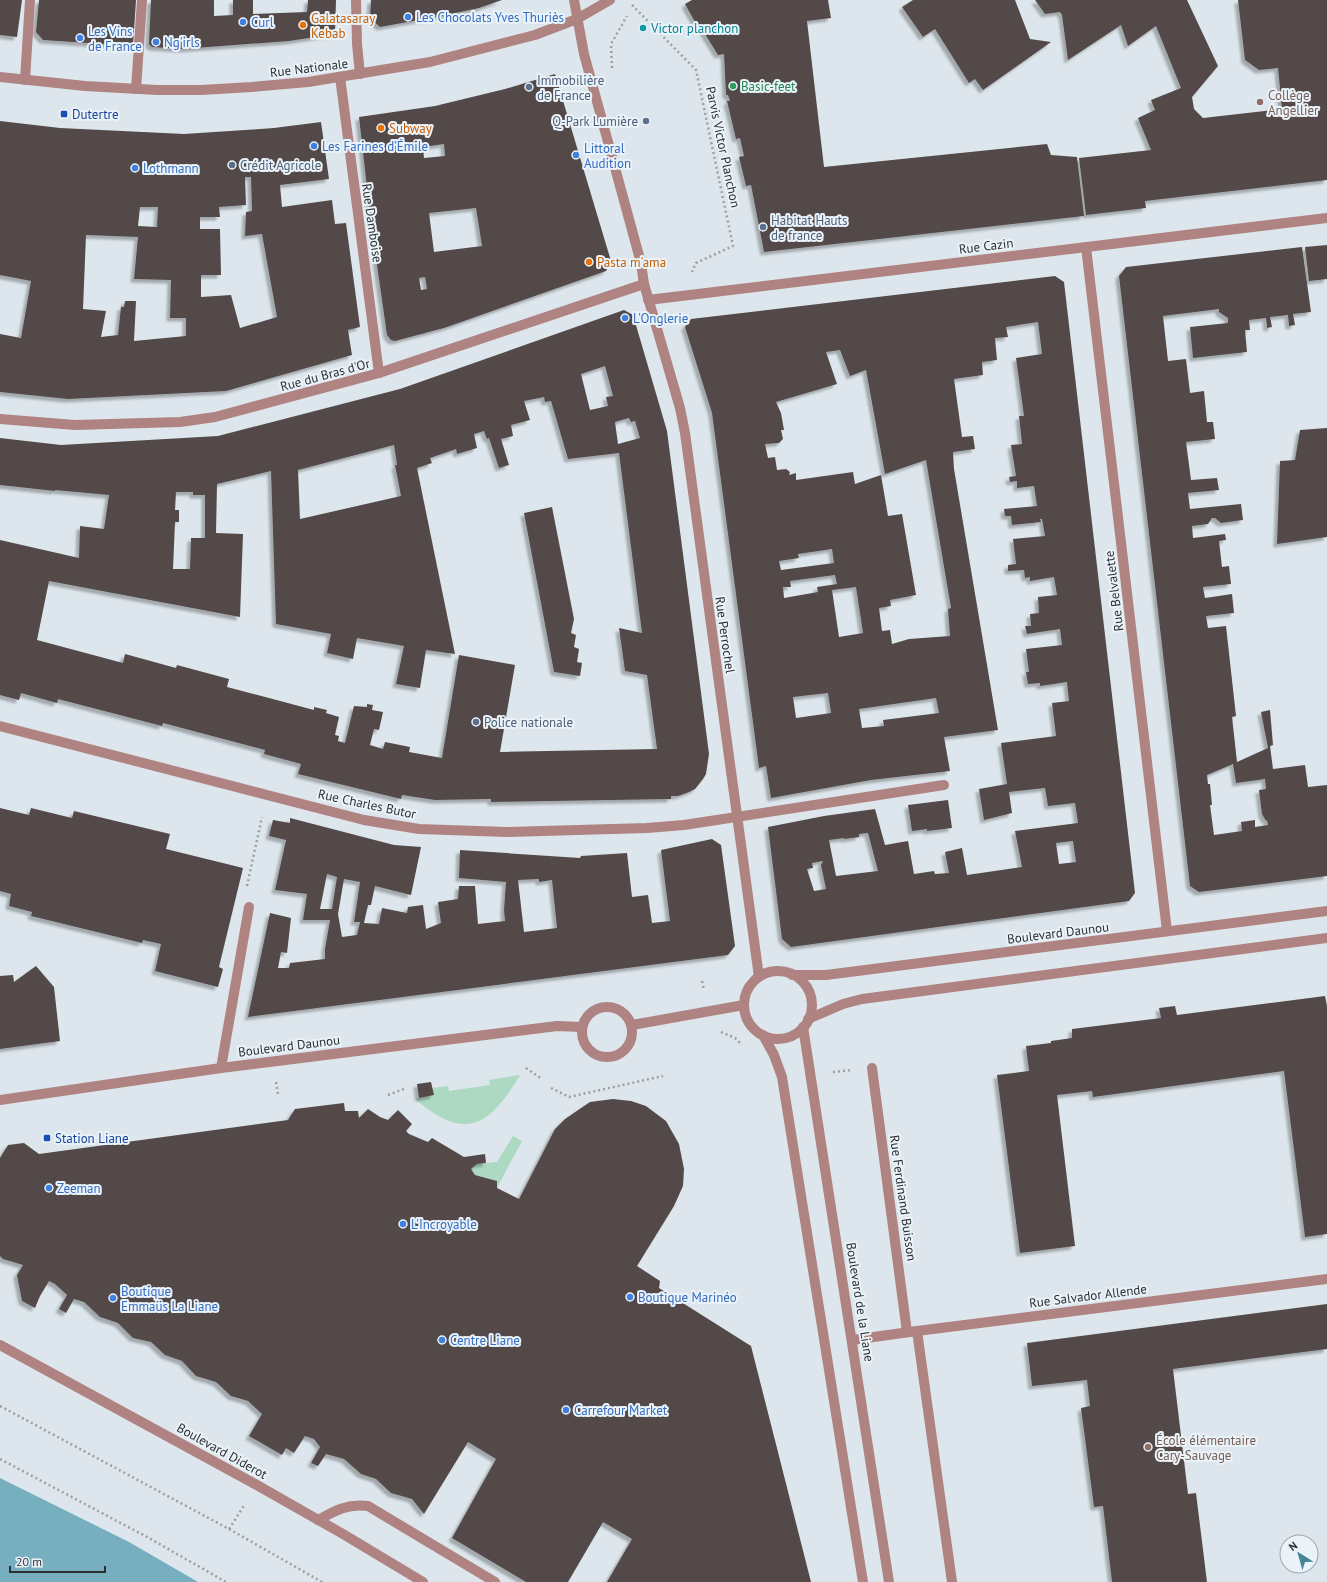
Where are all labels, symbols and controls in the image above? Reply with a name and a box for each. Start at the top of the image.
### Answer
place label: Les Chocolats Yves Thuriès [416,9,564,26]
place label: Galatasaray Kebab [311,10,375,42]
marker: Les Chocolats Yves Thuriès [403,12,413,22]
place label: Curl [251,14,274,31]
marker: Curl [238,17,248,27]
marker: Galatasaray Kebab [298,20,308,30]
place label: Victor planchon [650,20,738,37]
place label: Les Vins de France [88,23,142,55]
marker: Victor planchon [638,23,648,33]
marker: Les Vins de France [75,33,85,43]
place label: Ng'irls [164,34,200,51]
marker: Ng'irls [151,37,161,47]
street label: Rue Nationale [269,55,349,81]
place label: Immobilière de France [537,72,604,104]
place label: Basic-feet [741,78,796,95]
marker: Basic-feet [728,81,738,91]
marker: Immobilière de France [524,82,534,92]
street label: Parvis Victor Planchon [702,85,744,209]
place label: Collège Angellier [1268,87,1319,119]
marker: Collège Angellier [1255,97,1265,107]
place label: Dutertre [72,106,119,123]
marker: Dutertre [59,109,69,119]
place label: Q-Park Lumière [552,113,638,130]
marker: Q-Park Lumière [641,116,651,126]
place label: Subway [389,120,432,137]
marker: Subway [376,123,386,133]
place label: Les Farines d’Émile [322,138,428,155]
place label: Littoral Audition [584,140,631,172]
marker: Les Farines d’Émile [309,141,319,151]
marker: Littoral Audition [571,150,581,160]
place label: Crédit Agricole [240,157,321,174]
place label: Lothmann [143,160,199,177]
marker: Crédit Agricole [227,160,237,170]
marker: Lothmann [130,163,140,173]
street label: Rue Damboise [358,182,386,264]
place label: Habitat Hauts de france [771,212,848,244]
marker: Habitat Hauts de france [758,222,768,232]
street label: Rue Cazin [958,234,1014,258]
place label: Pasta m'ama [597,254,666,271]
marker: Pasta m'ama [584,257,594,267]
place label: L'Onglerie [633,310,688,327]
marker: L'Onglerie [620,313,630,323]
street label: Rue du Bras d'Or [278,355,372,395]
street label: Rue Belvalette [1101,550,1127,632]
street label: Rue Perrochel [711,596,739,675]
place label: Police nationale [484,714,573,731]
marker: Police nationale [471,717,481,727]
street label: Rue Charles Butor [316,785,418,823]
street label: Boulevard Daunou [1006,918,1110,948]
street label: Boulevard Daunou [237,1031,341,1061]
place label: Station Liane [55,1130,129,1147]
marker: Station Liane [42,1133,52,1143]
street label: Rue Ferdinand Buisson [886,1134,920,1262]
place label: Zeeman [57,1180,101,1197]
marker: Zeeman [44,1183,54,1193]
place label: L'Incroyable [411,1216,477,1233]
marker: L'Incroyable [398,1219,408,1229]
street label: Boulevard de la Liane [842,1241,878,1363]
street label: Rue Salvador Allende [1028,1280,1148,1312]
place label: Boutique Emmaüs La Liane [121,1283,218,1315]
place label: Boutique Marinéo [638,1289,737,1306]
marker: Boutique Marinéo [625,1292,635,1302]
marker: Boutique Emmaüs La Liane [108,1293,118,1303]
place label: Centre Liane [450,1332,520,1349]
marker: Centre Liane [437,1335,447,1345]
place label: Carrefour Market [574,1402,668,1419]
marker: Carrefour Market [561,1405,571,1415]
street label: Boulevard Diderot [174,1419,271,1483]
place label: École élémentaire Cary-Sauvage [1156,1432,1256,1464]
marker: École élémentaire Cary-Sauvage [1143,1442,1153,1452]
north arrow [1279,1534,1319,1574]
text: N [1286,1538,1300,1554]
scale bar [10,1548,105,1574]
text: 20 m [16,1554,42,1569]

